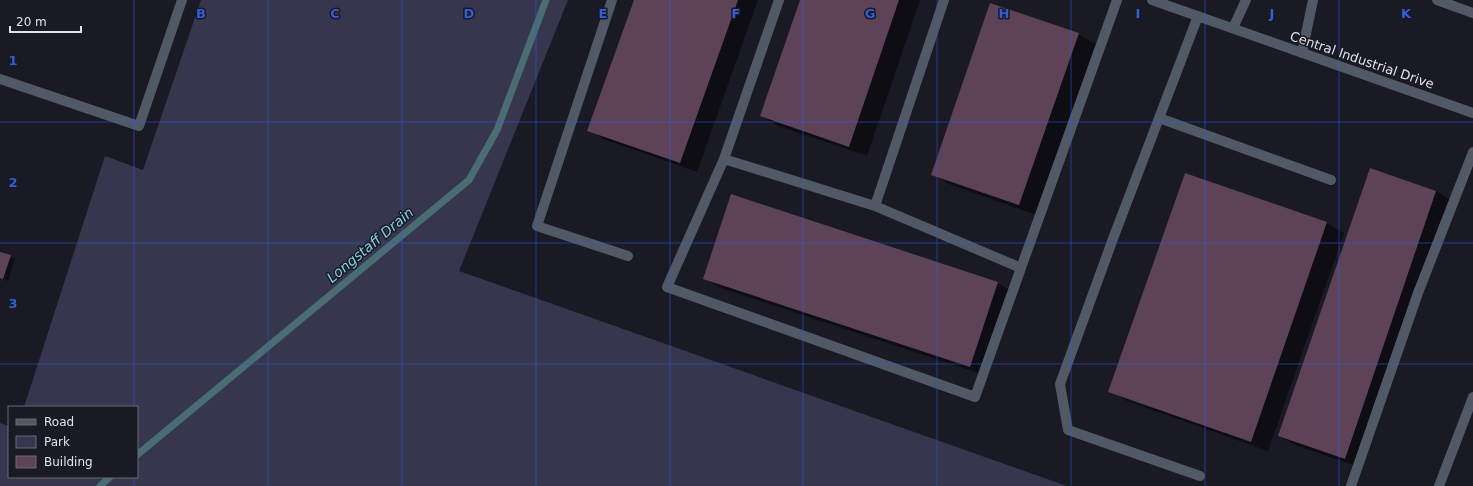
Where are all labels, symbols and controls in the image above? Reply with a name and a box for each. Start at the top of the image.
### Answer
text: B [196,6,206,21]
text: C [330,6,340,21]
text: D [464,6,475,21]
text: E [599,6,607,21]
text: F [732,6,740,21]
text: G [865,6,875,21]
text: H [999,6,1009,21]
text: I [1136,6,1140,21]
text: J [1269,6,1274,21]
text: K [1401,6,1412,21]
scale bar [10,8,81,34]
text: 20 m [16,15,47,29]
street label: Central Industrial Drive [1288,28,1436,92]
text: 1 [8,53,18,68]
text: 2 [8,175,18,190]
water label: Longstaff Drain [324,204,416,286]
text: 3 [8,296,18,311]
legend [8,406,138,478]
text: Road [44,415,74,429]
text: Park [44,435,70,449]
text: Building [44,455,93,469]

